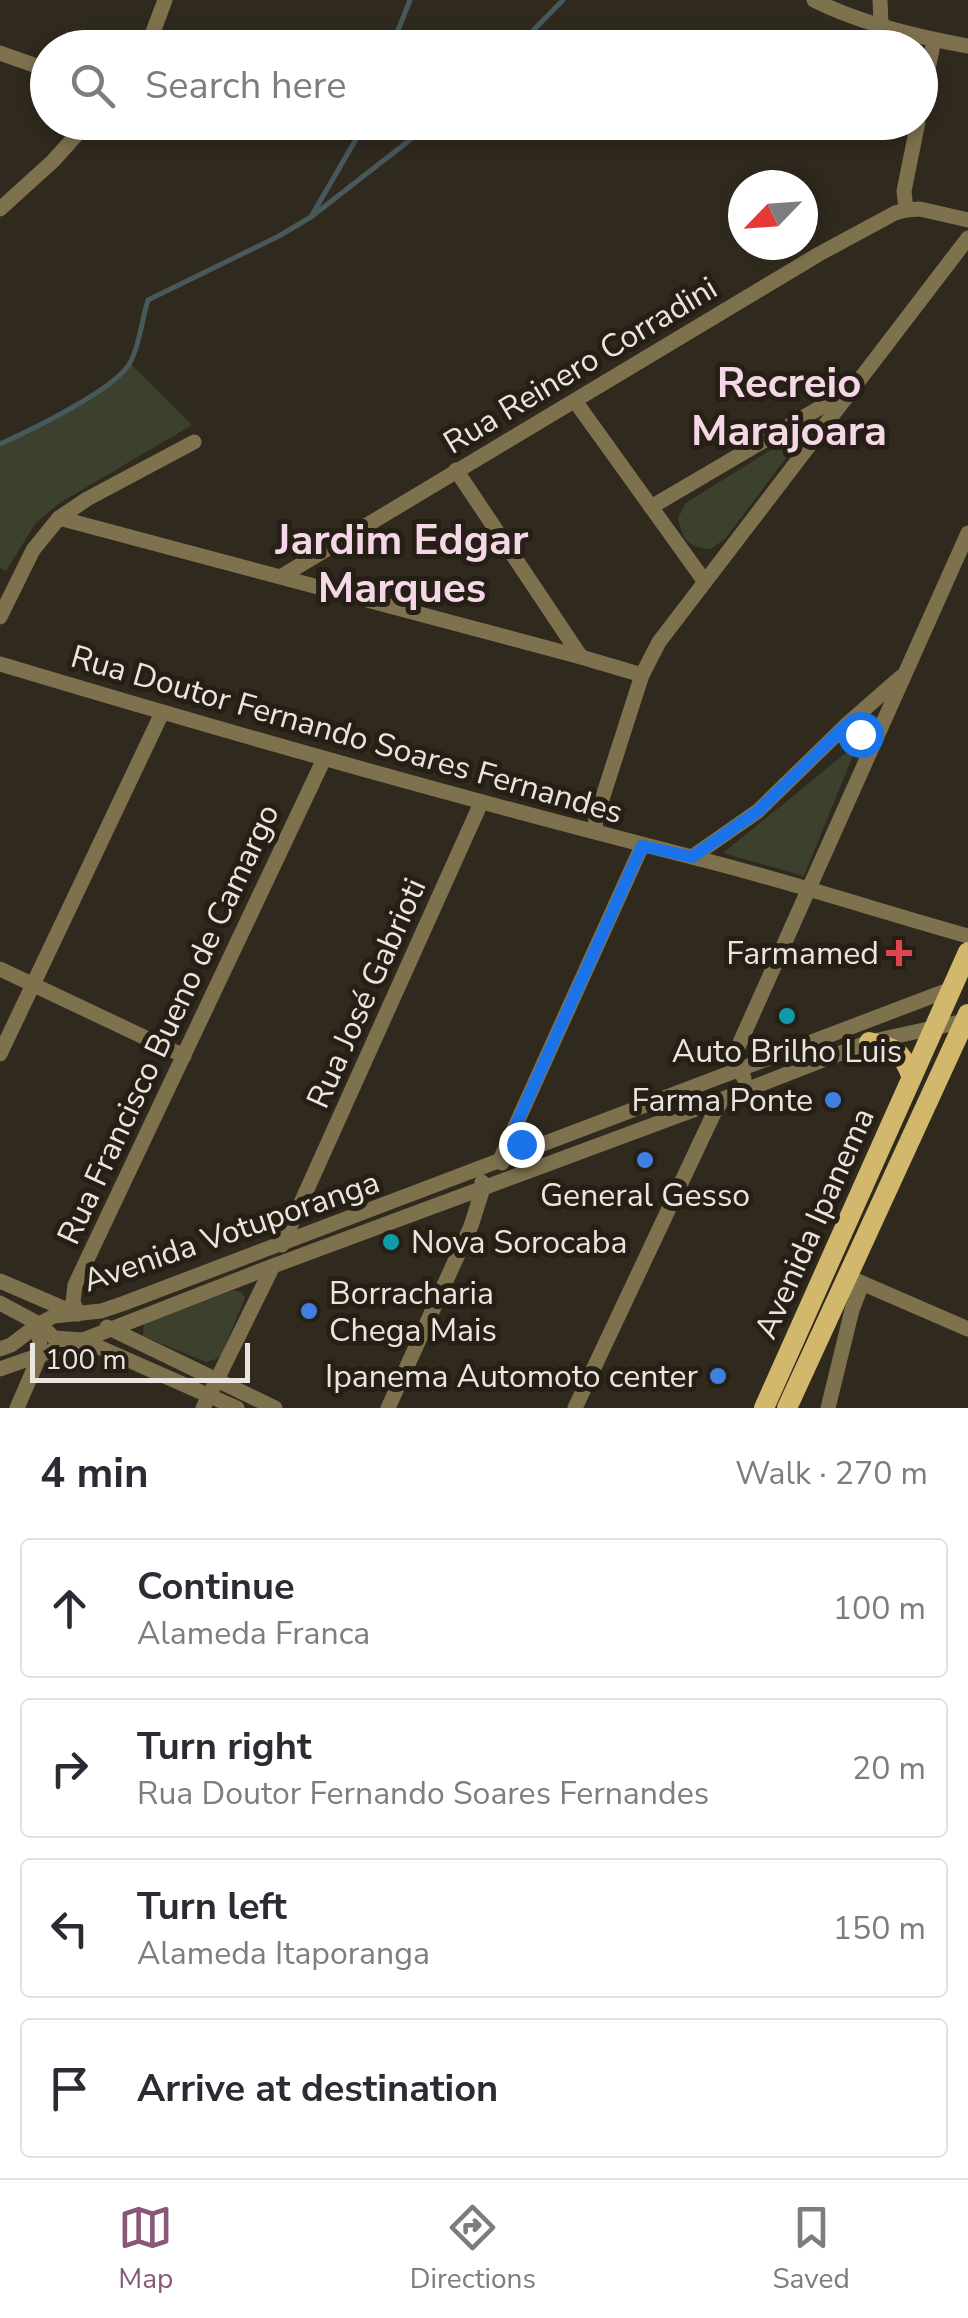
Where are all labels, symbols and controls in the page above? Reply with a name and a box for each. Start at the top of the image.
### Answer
search box [30,30,938,140]
icon: search [65,58,120,113]
text: Search here [145,60,346,111]
north arrow [728,170,818,260]
street label: Rua Reinero Corradini [435,267,725,464]
district label: Recreio Marajoara [691,355,887,460]
district label: Jardim Edgar Marques [274,512,529,617]
street label: Rua Doutor Fernando Soares Fernandes [66,635,628,834]
route start [838,712,884,758]
street label: Rua Francisco Bueno de Camargo [47,797,290,1251]
street label: Rua José Gabrioti [297,871,436,1115]
place label: Farmamed [726,932,879,975]
marker: Farmamed [888,942,910,964]
marker: Auto Brilho Luis [776,1005,798,1027]
place label: Auto Brilho Luis [672,1030,902,1073]
place label: Farma Ponte [632,1079,813,1122]
marker: Farma Ponte [822,1089,844,1111]
street label: Avenida Ipanema [744,1101,885,1345]
route end [499,1122,545,1168]
marker: General Gesso [634,1149,656,1171]
street label: Avenida Votuporanga [77,1161,385,1302]
place label: General Gesso [540,1174,750,1217]
place label: Nova Sorocaba [411,1221,627,1264]
marker: Nova Sorocaba [380,1231,402,1253]
place label: Borracharia Chega Mais [329,1272,497,1352]
marker: Borracharia Chega Mais [298,1300,320,1322]
scale bar [30,1338,250,1382]
text: 100 m [45,1341,127,1379]
place label: Ipanema Automoto center [325,1355,699,1398]
marker: Ipanema Automoto center [707,1365,729,1387]
text: 4 min [40,1445,149,1502]
text: Walk · 270 m [735,1452,928,1495]
text: Continue [137,1561,295,1612]
icon: ahead [42,1581,97,1636]
text: 100 m [833,1587,926,1630]
text: Alameda Franca [137,1612,370,1655]
text: Turn right [137,1721,312,1772]
icon: right [42,1741,97,1796]
text: 20 m [852,1747,926,1790]
text: Rua Doutor Fernando Soares Fernandes [137,1772,709,1815]
text: Turn left [137,1881,287,1932]
icon: left [42,1901,97,1956]
text: 150 m [833,1907,926,1950]
text: Alameda Itaporanga [137,1932,430,1975]
icon: arrive [42,2061,97,2116]
text: Arrive at destination [137,2063,498,2114]
tab: Map [118,2200,173,2298]
tab: Directions [410,2200,536,2298]
tab: Saved [772,2200,850,2298]

